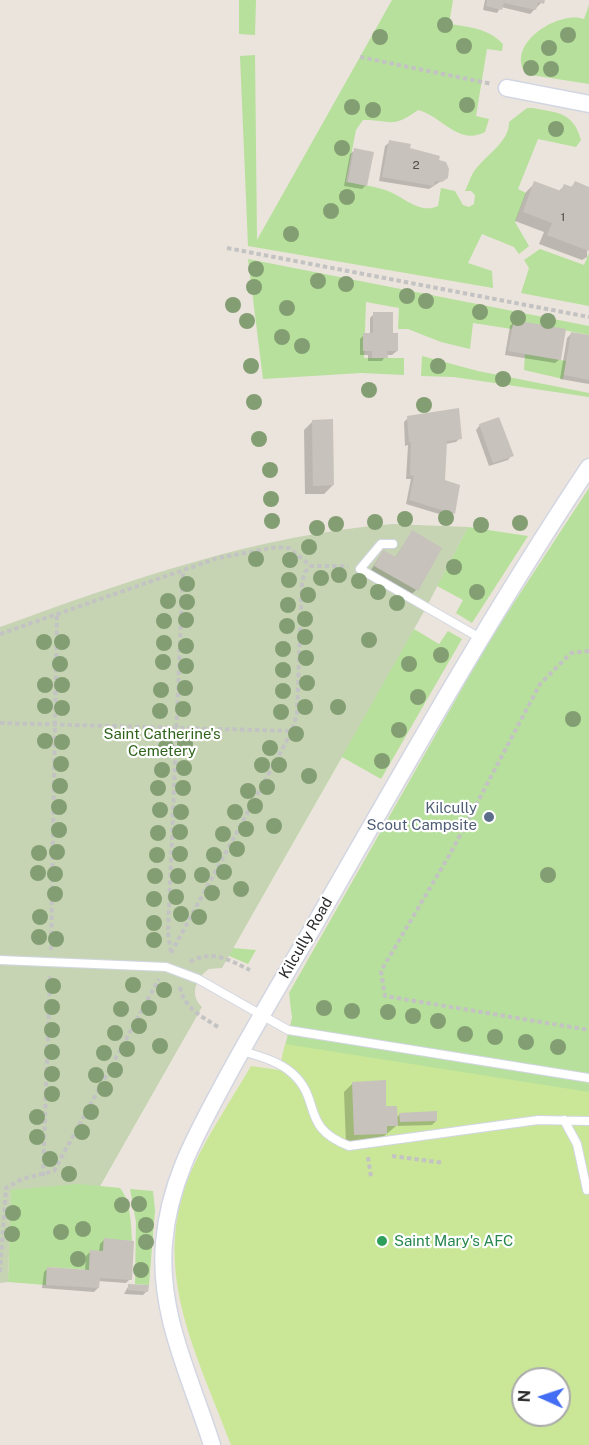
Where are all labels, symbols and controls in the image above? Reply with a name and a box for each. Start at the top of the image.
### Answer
house number: 2 [412,158,420,172]
house number: 1 [561,210,565,224]
park label: Saint Catherine's Cemetery [103,725,221,760]
place label: Kilcully Scout Campsite [366,799,477,834]
marker: Kilcully Scout Campsite [482,810,496,824]
street label: Kilcully Road [275,894,337,982]
place label: Saint Mary's AFC [394,1232,513,1250]
marker: Saint Mary's AFC [375,1234,389,1248]
north arrow [511,1367,571,1427]
text: N [515,1389,534,1403]

